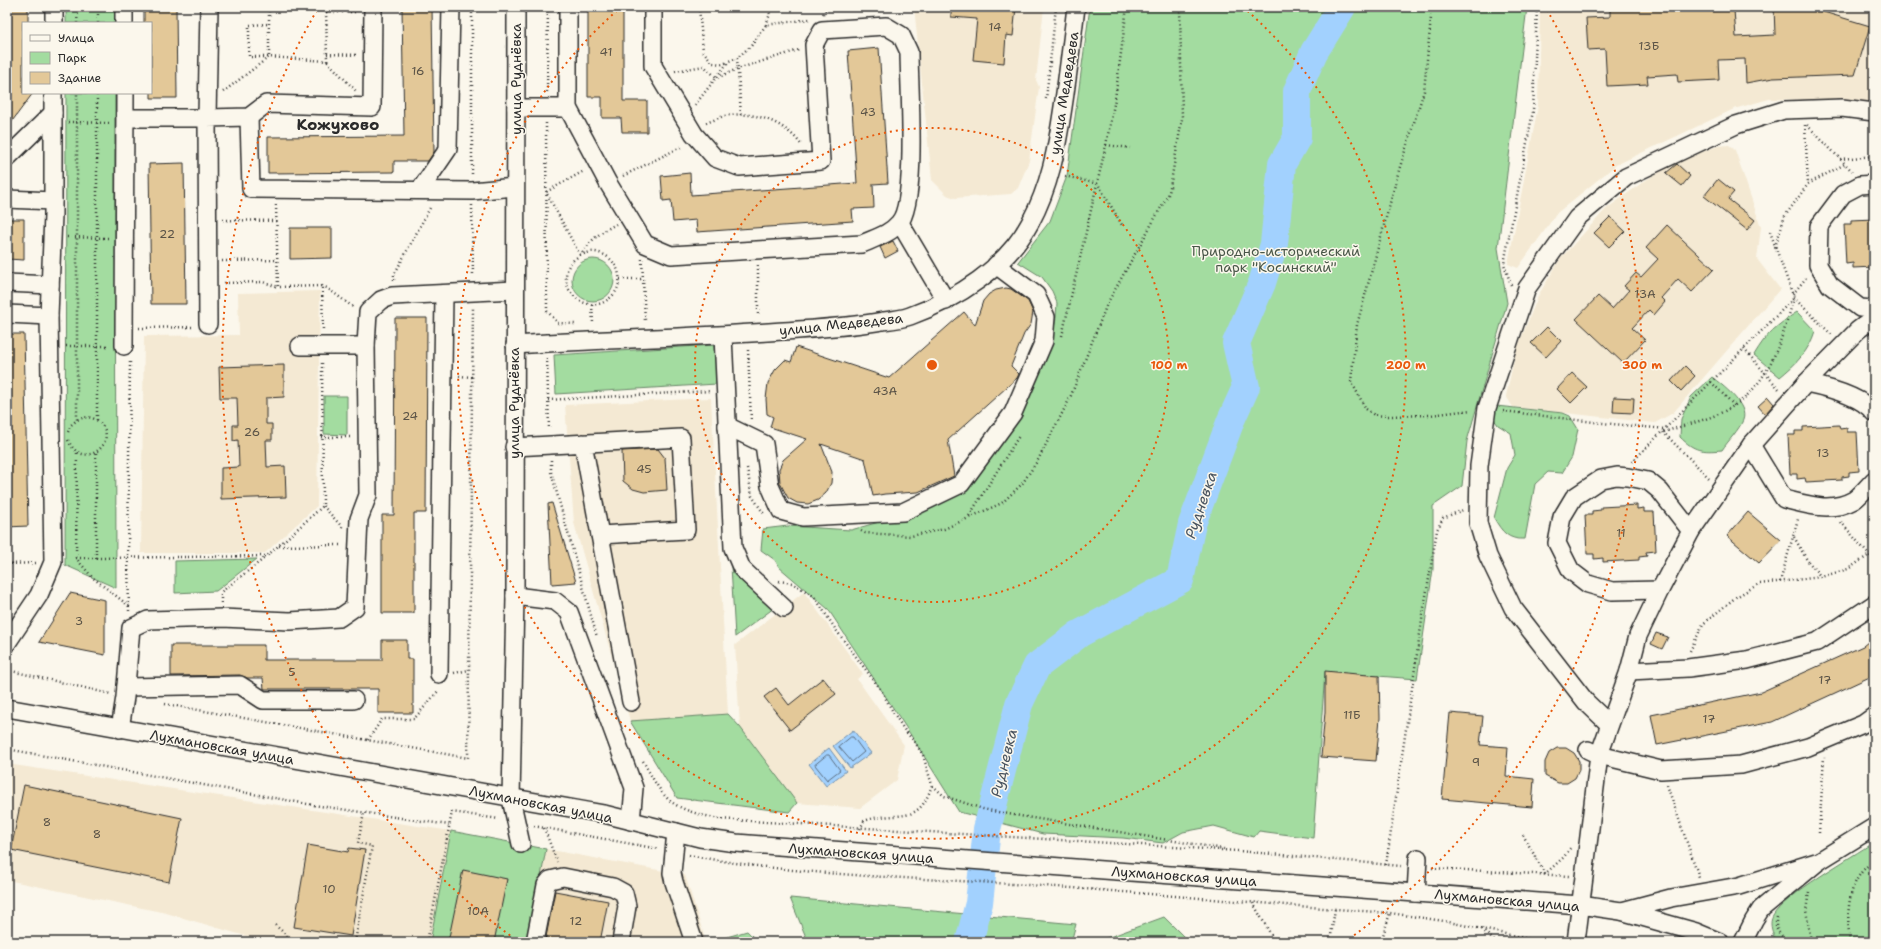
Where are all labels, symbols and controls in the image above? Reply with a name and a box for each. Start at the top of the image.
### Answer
house number: 14 [989,19,1001,35]
legend [22,22,152,94]
street label: улица Руднёвка [507,23,525,135]
text: Улица [58,30,95,46]
street label: улица Медведева [1045,30,1083,156]
house number: 13Б [1639,38,1659,54]
house number: 41 [600,44,612,60]
text: Парк [58,50,87,66]
house number: 16 [411,63,425,79]
text: Здание [58,70,102,86]
house number: 43 [860,104,876,120]
district label: Кожухово [296,114,380,135]
house number: 22 [159,226,175,242]
park label: Природно-исторический парк "Косинский" [1192,242,1360,276]
house number: 13А [1634,286,1656,302]
street label: улица Медведева [778,309,904,339]
street label: улица Руднёвка [505,347,523,459]
text: 100 m [1151,357,1188,373]
text: 200 m [1386,357,1426,373]
text: 300 m [1622,357,1662,373]
centre of rings [925,358,939,372]
house number: 43А [873,383,898,399]
house number: 24 [402,408,418,424]
house number: 26 [244,424,260,440]
house number: 13 [1817,445,1829,461]
house number: 45 [636,461,652,477]
water label: Рудневка [1180,469,1222,541]
house number: 11 [1616,525,1626,541]
house number: 3 [75,613,83,629]
house number: 5 [288,664,296,680]
house number: 17 [1819,672,1831,688]
house number: 11Б [1343,707,1361,723]
house number: 17 [1703,711,1715,727]
street label: Лухмановская улица [149,725,296,769]
water label: Рудневка [986,727,1022,799]
house number: 9 [1472,754,1480,770]
street label: Лухмановская улица [468,781,615,827]
house number: 8 [43,814,51,830]
house number: 8 [93,826,101,842]
street label: Лухмановская улица [788,839,935,867]
street label: Лухмановская улица [1111,862,1258,890]
house number: 10 [322,881,336,897]
street label: Лухмановская улица [1434,885,1581,915]
house number: 10А [467,903,489,919]
house number: 12 [570,913,582,929]

